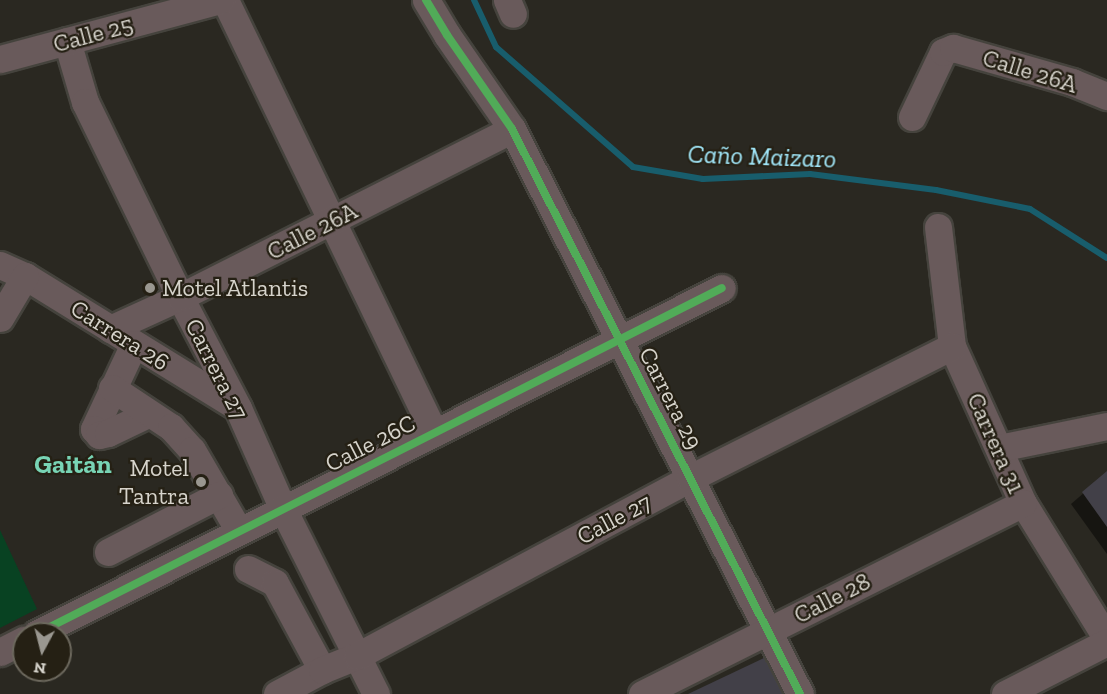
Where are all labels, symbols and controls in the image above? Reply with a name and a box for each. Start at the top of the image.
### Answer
street label: Calle 25 [50,10,136,58]
street label: Calle 26A [979,43,1081,99]
water label: Caño Maizaro [687,139,837,175]
street label: Calle 26A [262,196,362,266]
place label: Motel Atlantis [162,274,309,302]
marker: Motel Atlantis [143,281,157,295]
street label: Carrera 26 [65,293,175,377]
street label: Carrera 27 [179,314,255,424]
street label: Carrera 29 [633,342,709,454]
street label: Carrera 31 [961,388,1031,498]
street label: Calle 26C [320,408,420,478]
district label: Gaitán [34,449,112,481]
place label: Motel Tantra [119,454,189,510]
marker: Motel Tantra [194,475,208,489]
street label: Calle 27 [572,487,656,551]
street label: Calle 28 [789,567,875,629]
north arrow [12,622,72,682]
text: N [33,658,47,679]

